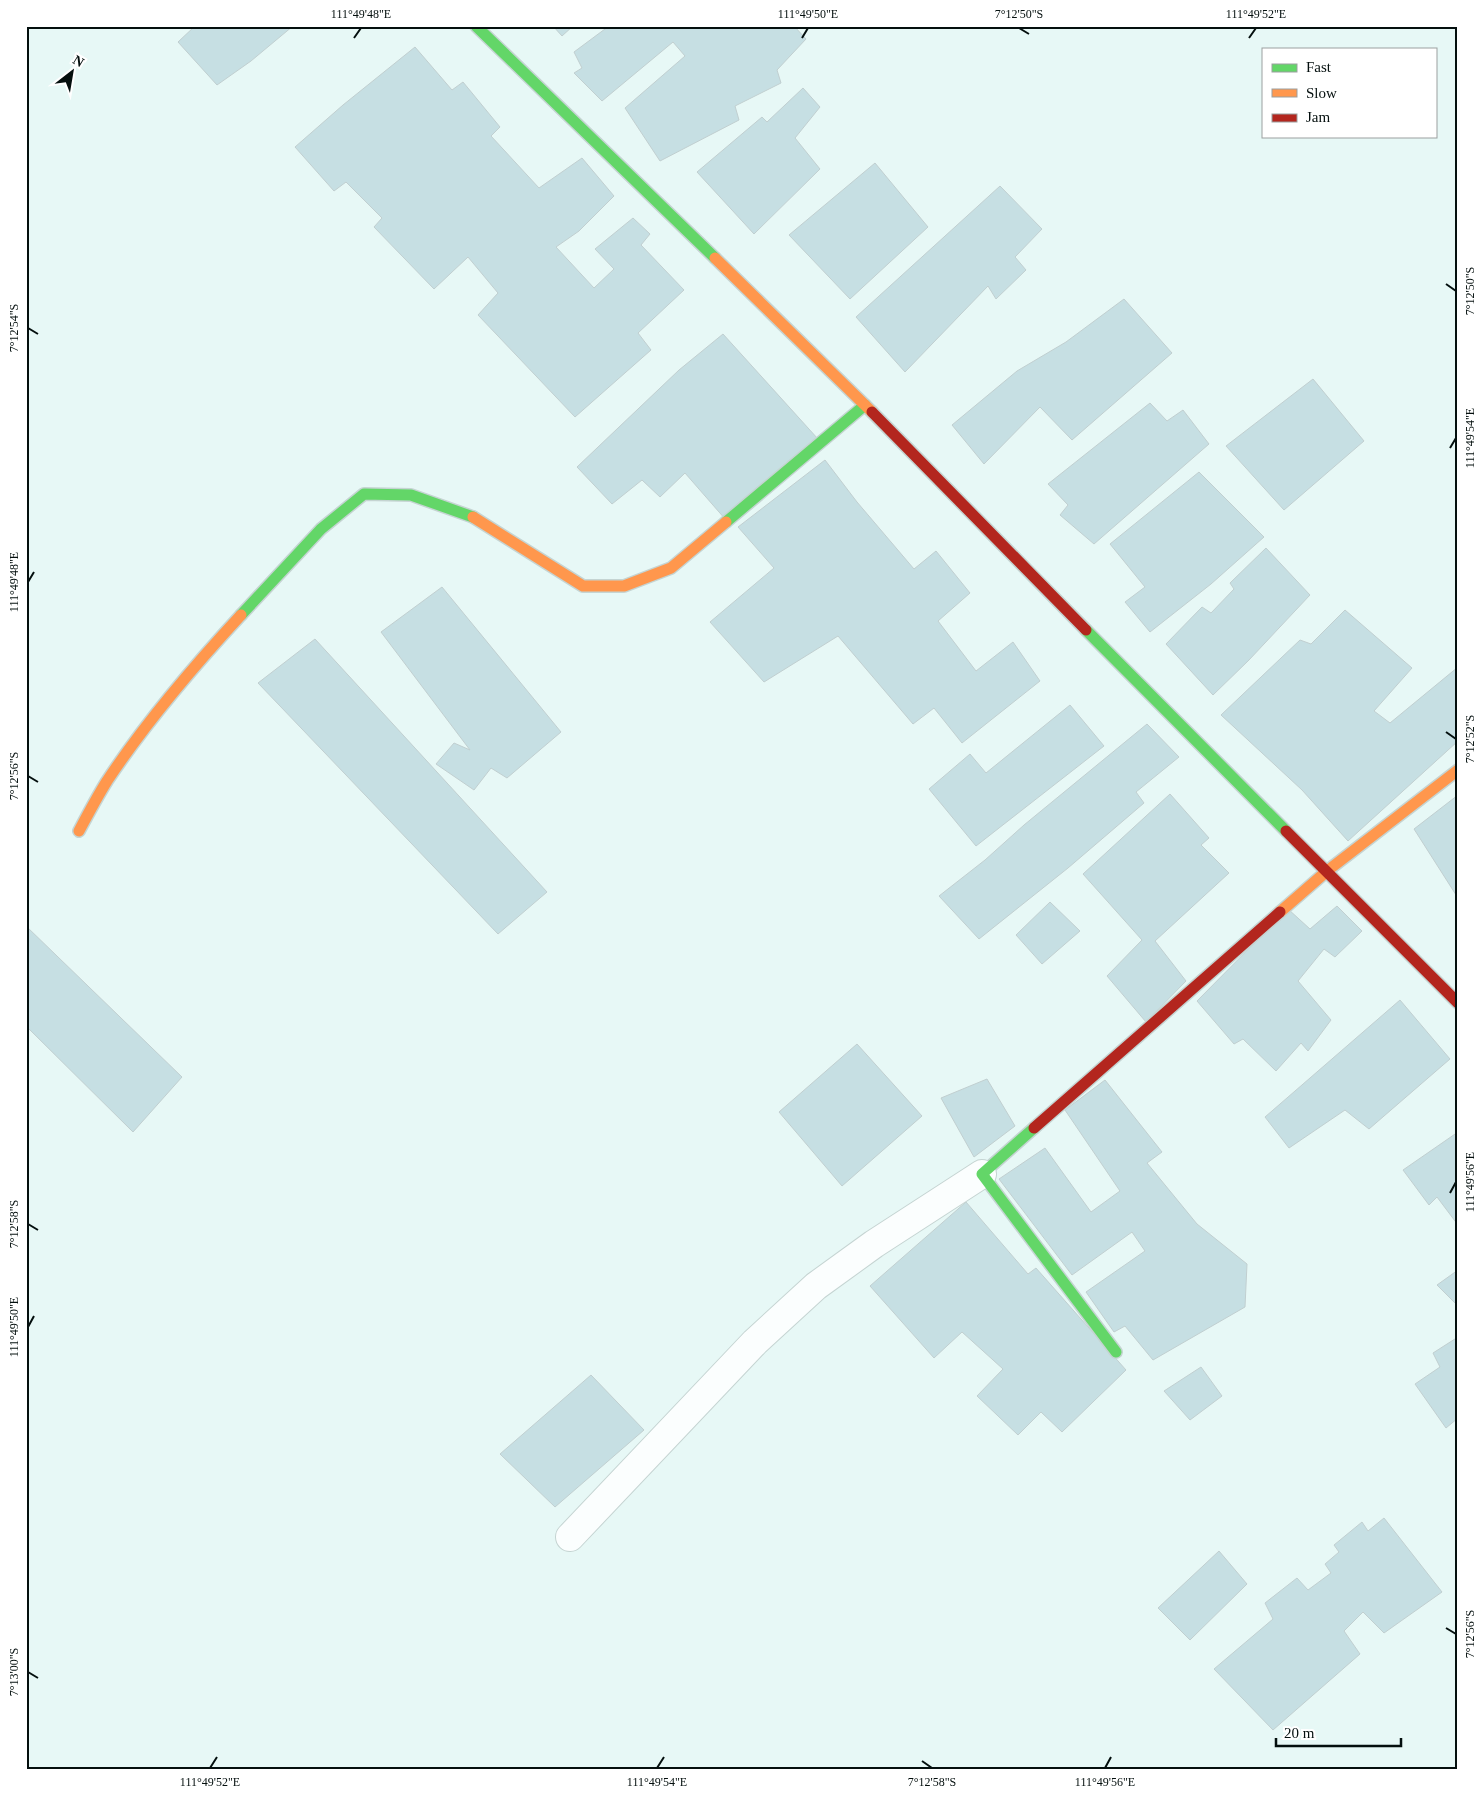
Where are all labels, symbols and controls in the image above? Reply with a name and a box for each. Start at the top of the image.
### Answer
text: 111°49'48"E [331,7,391,21]
text: 111°49'50"E [778,7,838,21]
text: 7°12'50"S [995,7,1043,21]
text: 111°49'52"E [1226,7,1286,21]
north arrow [48,48,98,98]
legend [1262,48,1436,138]
text: N [70,52,87,70]
text: Fast [1306,59,1332,75]
text: Slow [1306,85,1337,101]
text: Jam [1306,109,1330,125]
text: 7°12'50"S [1463,267,1477,315]
text: 7°12'54"S [7,304,21,352]
text: 111°49'54"E [1463,408,1477,468]
text: 111°49'48"E [7,552,21,612]
text: 7°12'52"S [1463,715,1477,763]
text: 7°12'56"S [7,752,21,800]
text: 111°49'56"E [1463,1152,1477,1212]
text: 7°12'58"S [7,1200,21,1248]
text: 111°49'50"E [7,1297,21,1357]
text: 7°12'56"S [1463,1610,1477,1658]
text: 7°13'00"S [7,1648,21,1696]
scale bar [1276,1715,1402,1747]
text: 20 m [1284,1725,1315,1741]
text: 111°49'52"E [180,1775,240,1789]
text: 111°49'54"E [627,1775,687,1789]
text: 7°12'58"S [908,1775,956,1789]
text: 111°49'56"E [1075,1775,1135,1789]

